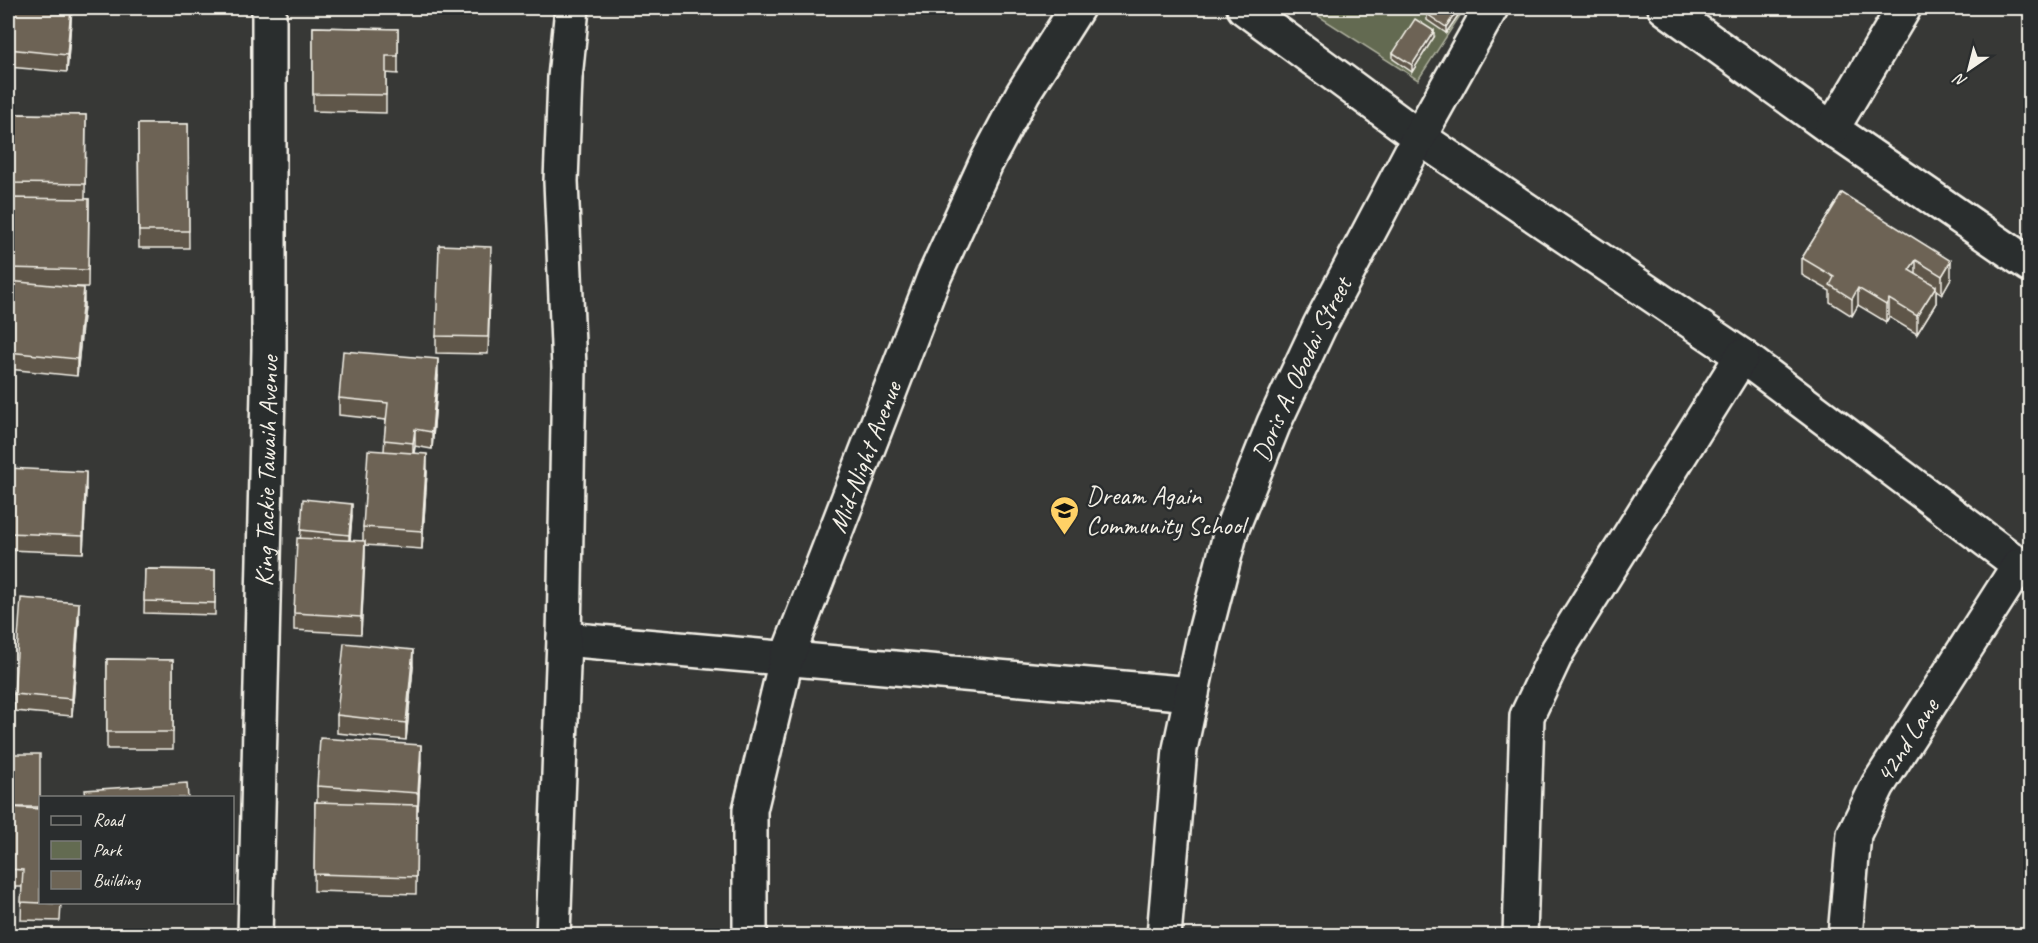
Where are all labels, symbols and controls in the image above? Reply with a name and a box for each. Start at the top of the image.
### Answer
north arrow [1939,39,1999,99]
text: N [1949,68,1971,92]
street label: Doris A. Obodai Street [1244,269,1360,466]
street label: King Tackie Tawaih Avenue [247,353,285,587]
street label: Mid-Night Avenue [820,375,909,537]
place label: Dream Again Community School [1086,479,1250,542]
school or university icon: Dream Again Community School [1049,494,1081,536]
street label: 42nd Lane [1867,690,1947,789]
legend [39,796,234,904]
text: Road [93,809,126,831]
text: Park [93,839,123,861]
text: Building [93,869,142,891]

